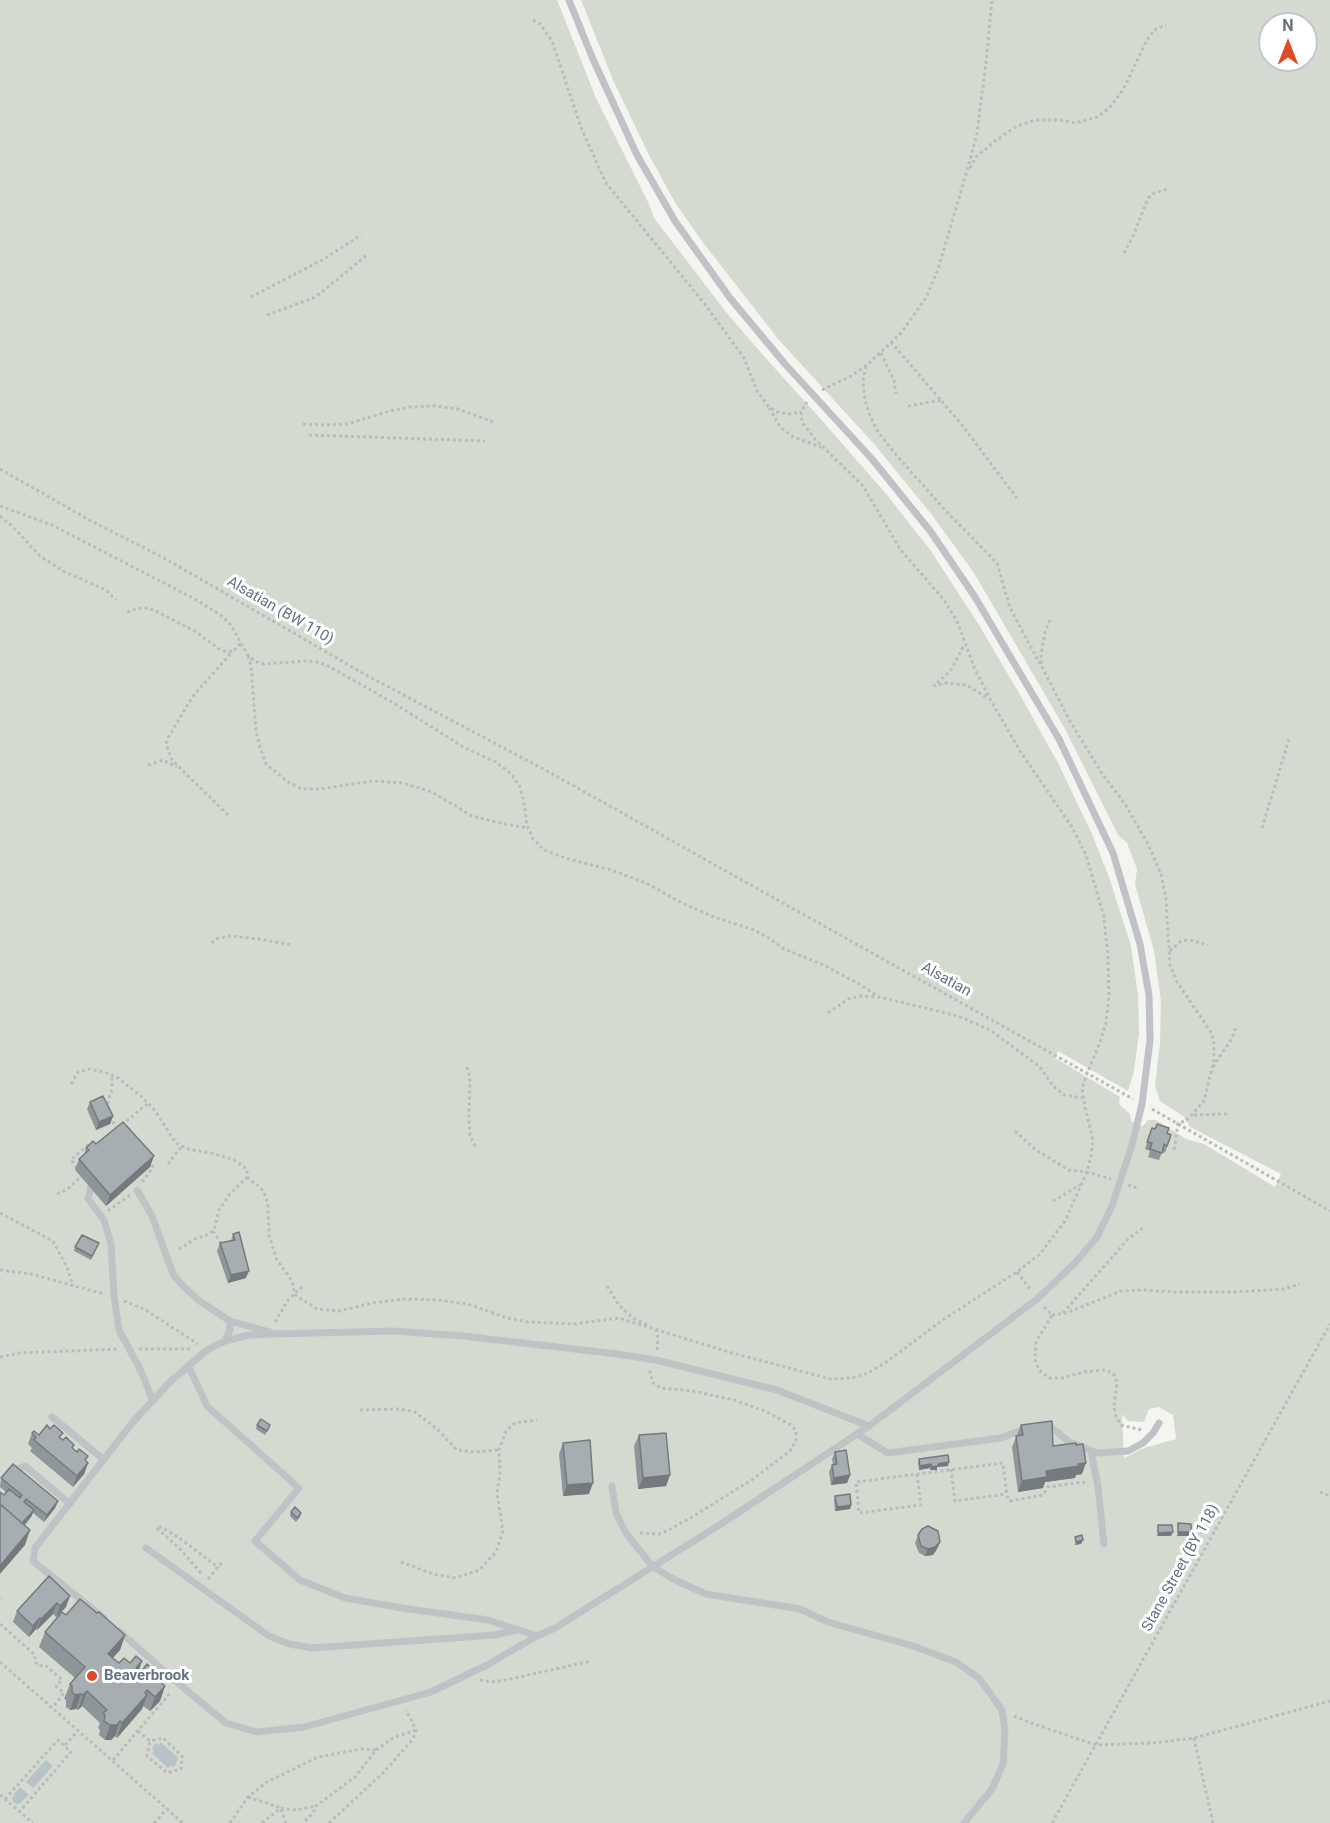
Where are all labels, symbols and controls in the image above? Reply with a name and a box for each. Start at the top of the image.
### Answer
north arrow [1258,12,1318,72]
text: N [1282,16,1294,35]
street label: Alsatian (BW 110) [224,573,336,649]
street label: Alsatian [918,959,974,1001]
street label: Stane Street (BY 118) [1139,1501,1223,1635]
place label: Beaverbrook [104,1667,189,1685]
marker: Beaverbrook [85,1669,99,1683]

